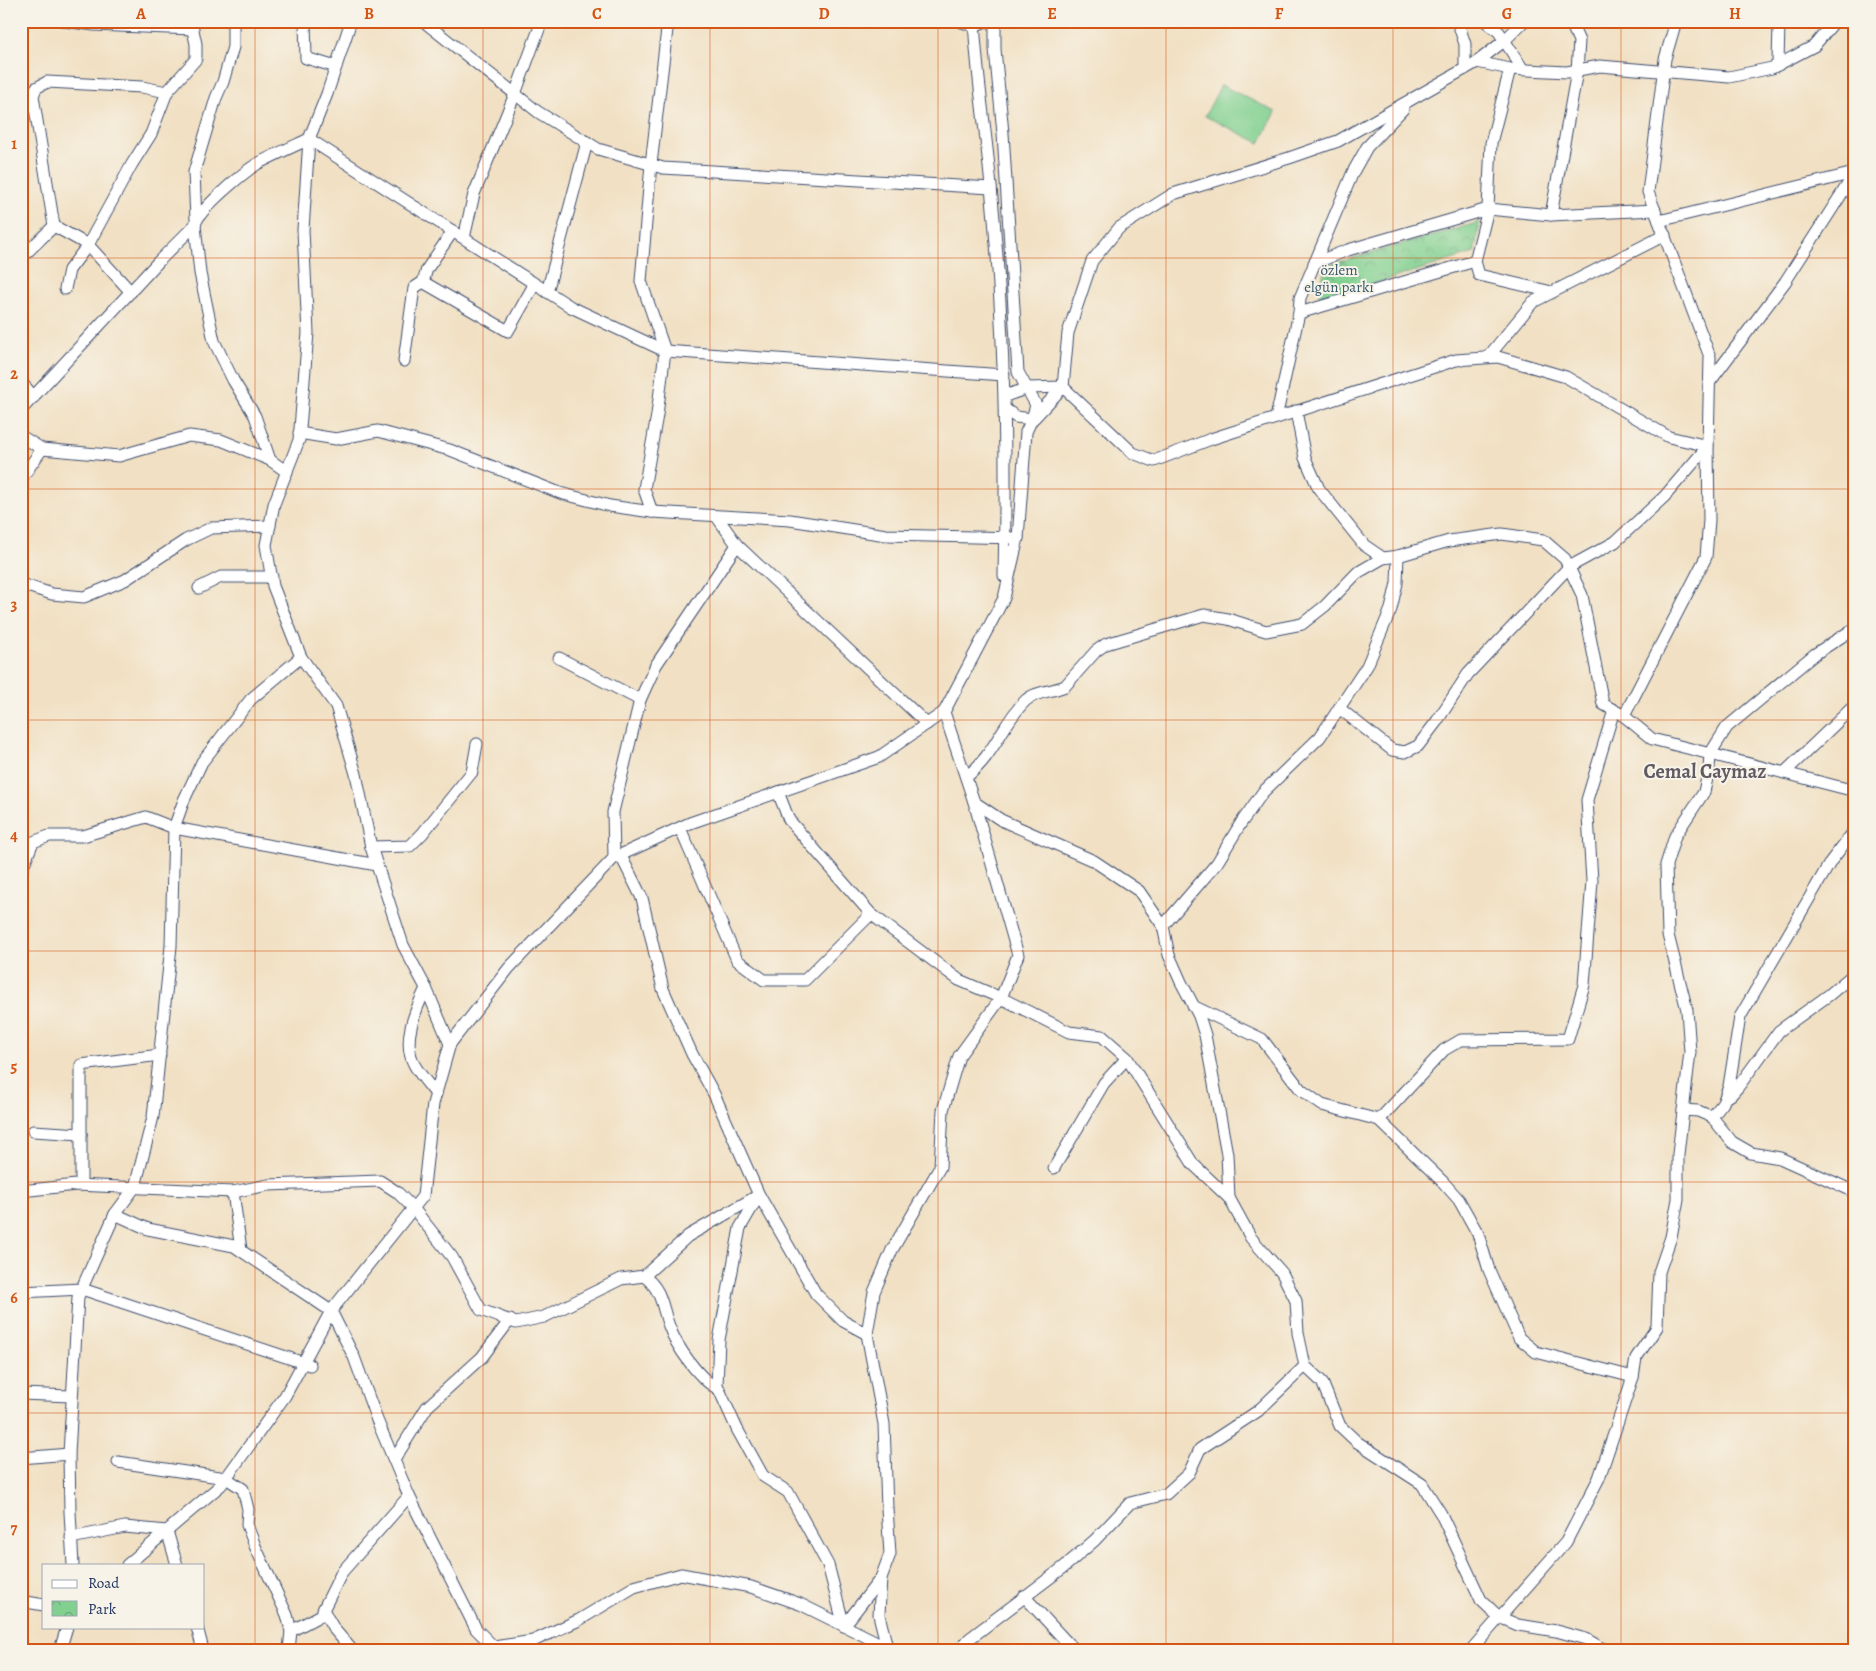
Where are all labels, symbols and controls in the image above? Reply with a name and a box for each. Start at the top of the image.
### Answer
text: A [135,3,147,25]
text: B [364,3,374,25]
text: C [592,3,602,25]
text: D [818,3,830,25]
text: E [1047,3,1057,25]
text: F [1275,3,1284,25]
text: G [1502,3,1512,25]
text: H [1729,3,1741,25]
text: 1 [11,133,17,155]
park label: özlem elgün parkı [1304,260,1374,297]
text: 2 [10,363,18,385]
text: 3 [11,594,18,616]
district label: Cemal Caymaz [1644,758,1766,785]
text: 4 [10,825,18,847]
text: 5 [11,1056,18,1078]
text: 6 [10,1287,18,1309]
text: 7 [11,1518,18,1540]
legend [42,1564,205,1628]
text: Road [88,1573,120,1593]
text: Park [88,1599,117,1619]

